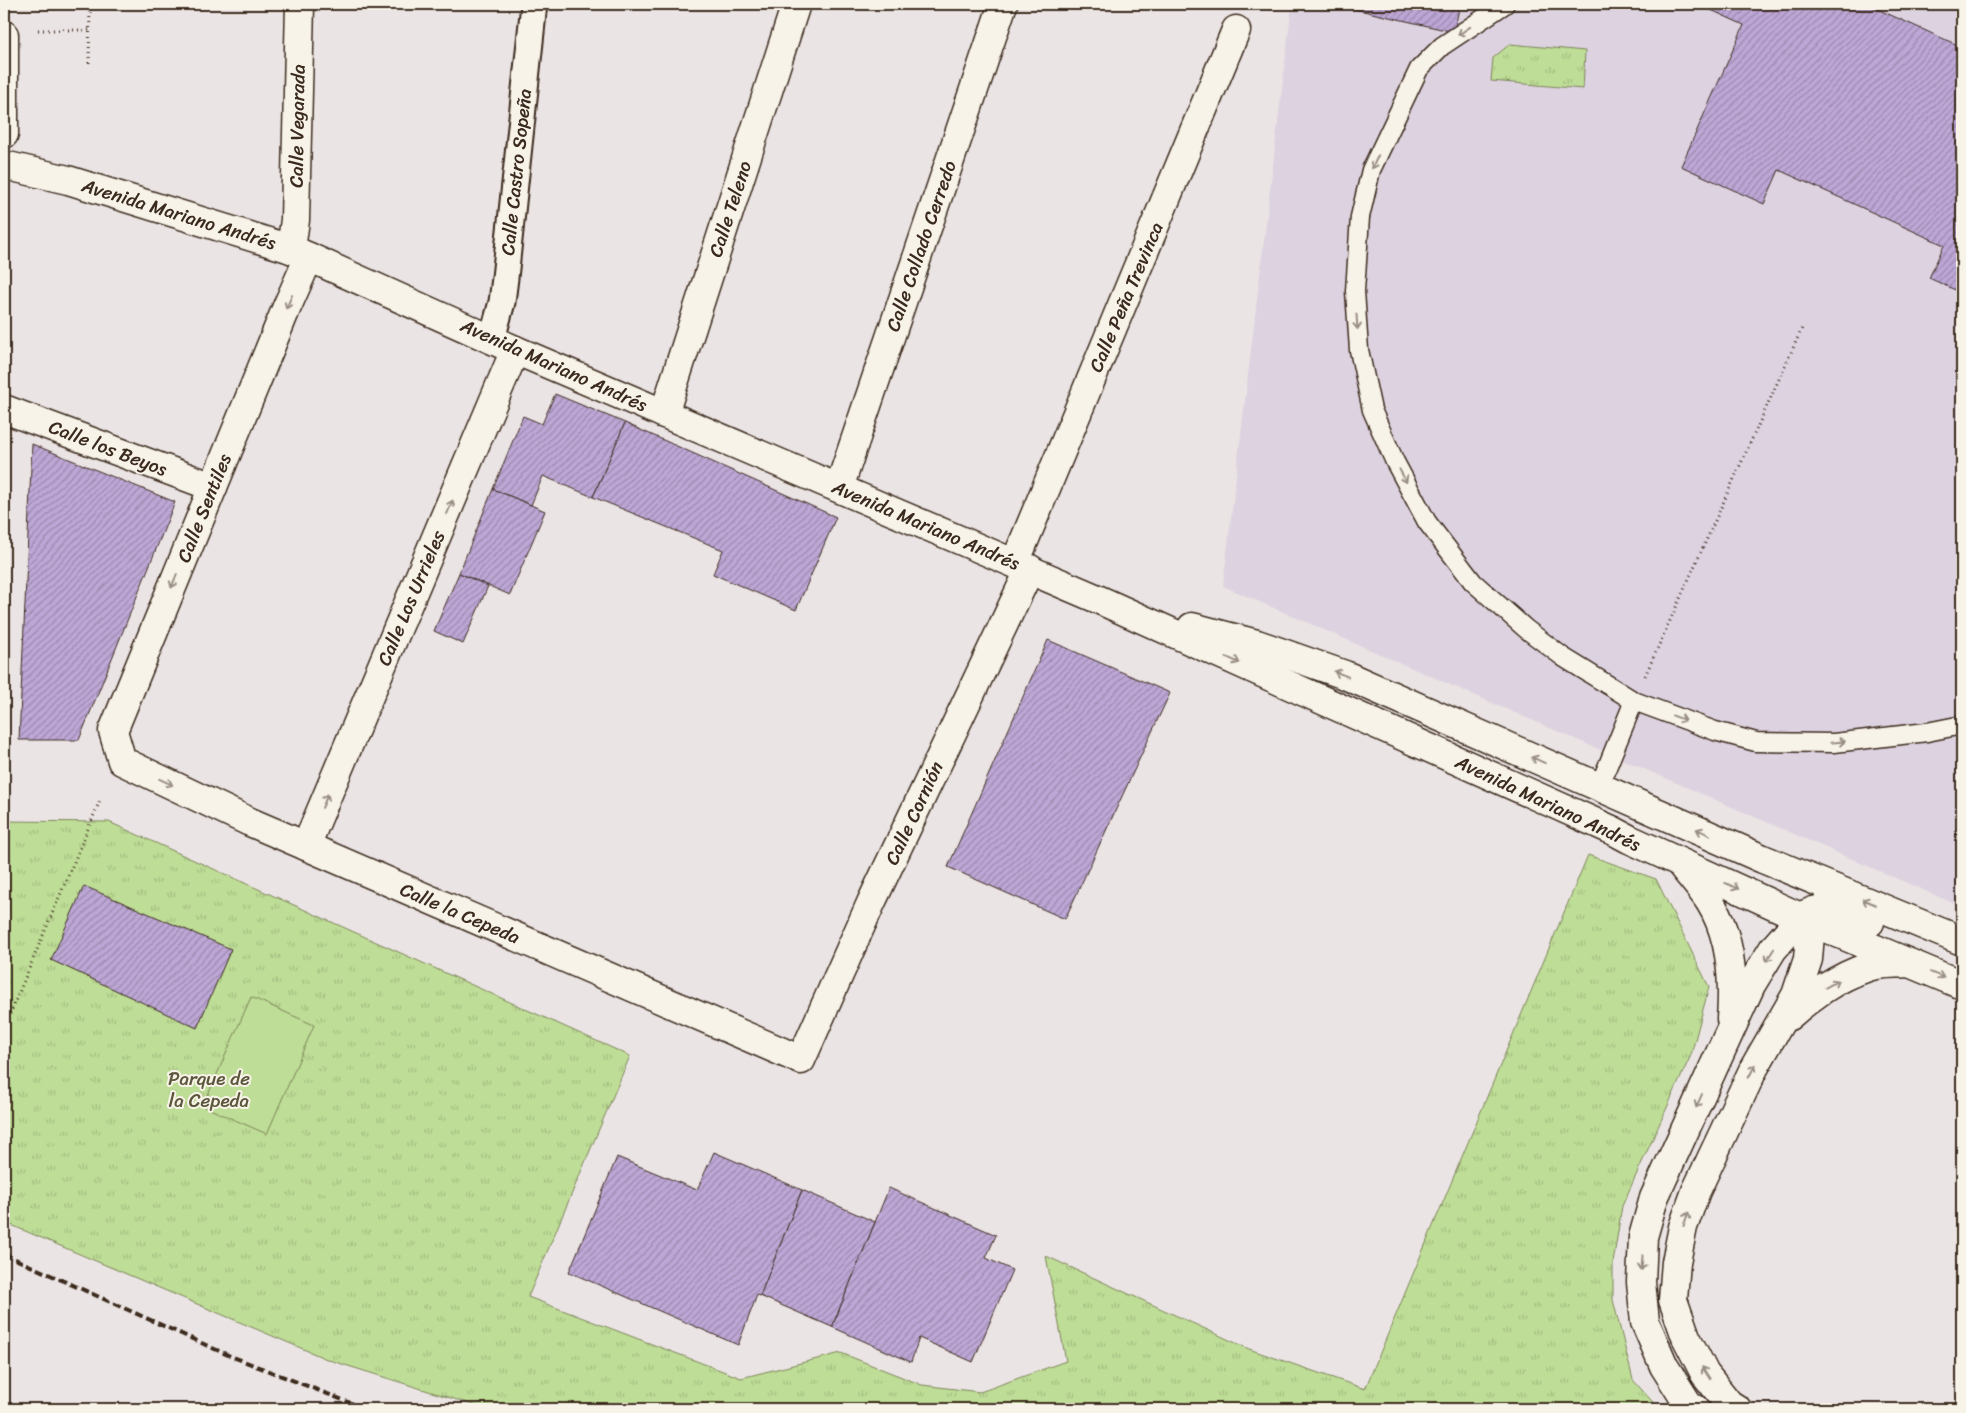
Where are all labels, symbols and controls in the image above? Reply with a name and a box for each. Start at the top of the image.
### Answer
one-way arrow [1458,26,1472,36]
street label: Calle Vegarada [279,64,315,188]
street label: Calle Castro Sopeña [491,87,541,257]
one-way arrow [1370,154,1379,169]
street label: Calle Teleno [699,156,761,261]
street label: Calle Collado Cerredo [876,156,966,336]
street label: Avenida Mariano Andrés [77,168,280,259]
street label: Calle Peña Trevinca [1079,216,1173,377]
one-way arrow [284,294,294,309]
street label: Avenida Mariano Andrés [454,309,653,421]
one-way arrow [1353,314,1362,330]
street label: Calle los Beyos [44,410,172,486]
street label: Calle Sentiles [167,448,241,567]
one-way arrow [1399,468,1408,483]
street label: Avenida Mariano Andrés [826,470,1025,580]
one-way arrow [445,500,455,515]
street label: Calle Los Urrieles [368,525,454,671]
one-way arrow [169,573,178,588]
one-way arrow [1225,656,1240,666]
one-way arrow [1334,669,1349,678]
one-way arrow [1671,714,1687,723]
one-way arrow [1830,738,1846,747]
street label: Avenida Mariano Andrés [1449,745,1647,861]
one-way arrow [1531,755,1546,765]
street label: Calle Cornión [876,756,952,870]
one-way arrow [158,778,173,787]
one-way arrow [321,794,330,809]
one-way arrow [1696,827,1711,837]
street label: Calle la Cepeda [395,873,526,953]
one-way arrow [1724,882,1739,891]
one-way arrow [1862,897,1877,907]
one-way arrow [1765,948,1775,962]
one-way arrow [1929,971,1944,980]
one-way arrow [1824,978,1839,988]
park label: Parque de la Cepeda [168,1062,250,1117]
one-way arrow [1748,1064,1757,1079]
one-way arrow [1694,1093,1703,1108]
one-way arrow [1682,1212,1691,1227]
one-way arrow [1637,1255,1646,1271]
one-way arrow [1700,1366,1711,1380]

